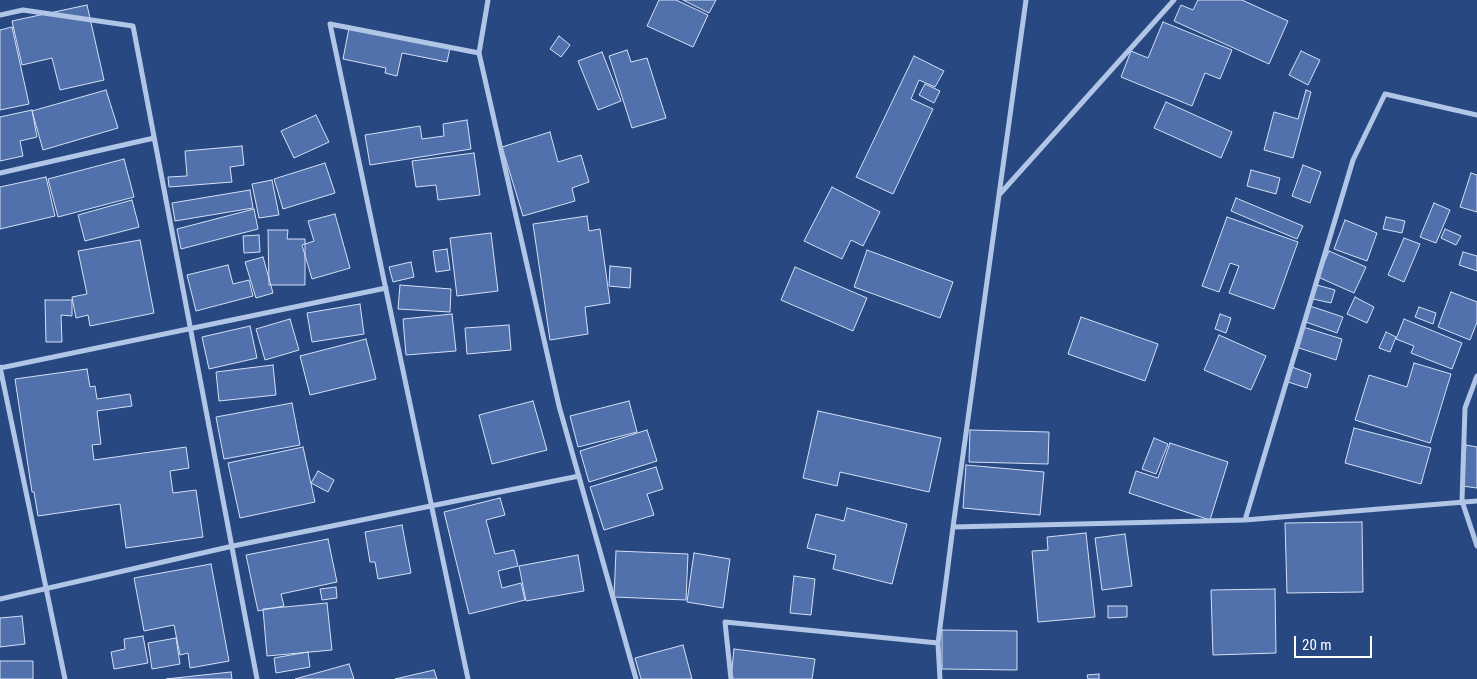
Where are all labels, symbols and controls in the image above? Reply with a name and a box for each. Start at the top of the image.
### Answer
scale bar [1297,626,1374,658]
text: 20 m [1302,636,1332,654]

